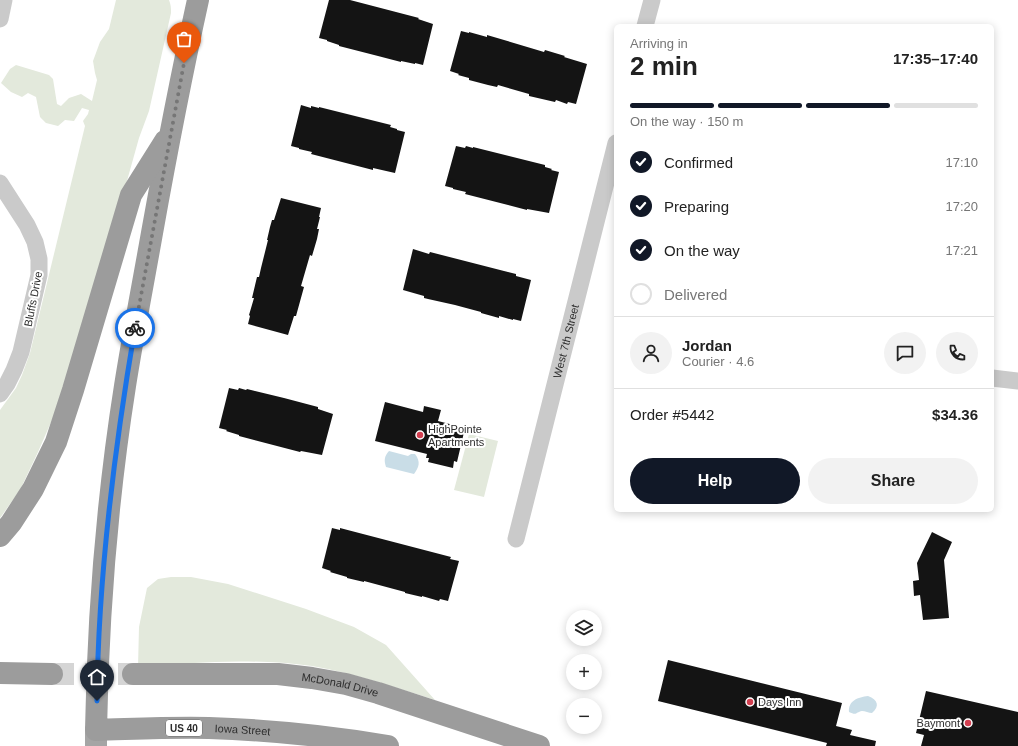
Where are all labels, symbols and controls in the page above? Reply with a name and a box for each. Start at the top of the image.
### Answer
pin [167,22,201,63]
icon: bag [173,28,195,50]
text: Arriving in [630,36,688,51]
text: 17:35–17:40 [893,50,978,67]
text: 2 min [630,51,698,81]
text: On the way · 150 m [630,114,743,129]
icon: check [630,151,652,173]
text: Confirmed [664,154,733,171]
text: 17:10 [945,155,978,170]
icon: check [630,195,652,217]
text: Preparing [664,198,729,215]
text: 17:20 [945,199,978,214]
icon: check [630,239,652,261]
text: On the way [664,242,740,259]
text: 17:21 [945,243,978,258]
street label: Bluffs Drive [22,270,44,328]
text: Delivered [664,286,727,303]
street label: West 7th Street [551,303,581,379]
courier [115,308,155,348]
icon: bike [124,317,146,339]
button: person [630,332,672,374]
button: chat [884,332,926,374]
button: phone [936,332,978,374]
text: Jordan [682,337,732,354]
text: Courier · 4.6 [682,354,754,369]
text: Order #5442 [630,406,714,423]
text: $34.36 [932,406,978,423]
place label: HighPointe Apartments [428,423,485,448]
marker: HighPointe Apartments [415,430,425,440]
button: Help [630,458,800,504]
button: Share [808,458,978,504]
map controls [566,610,602,734]
button: layers [566,610,602,646]
button: + [566,654,602,690]
pin [80,660,114,701]
icon: home [86,666,108,688]
street label: McDonald Drive [301,671,380,699]
place label: Days Inn [758,696,801,708]
marker: Days Inn [745,697,755,707]
button: − [566,698,602,734]
place label: Baymont [917,717,960,729]
marker: Baymont [963,718,973,728]
road number: US 40 [166,720,202,736]
street label: Iowa Street [215,722,271,737]

